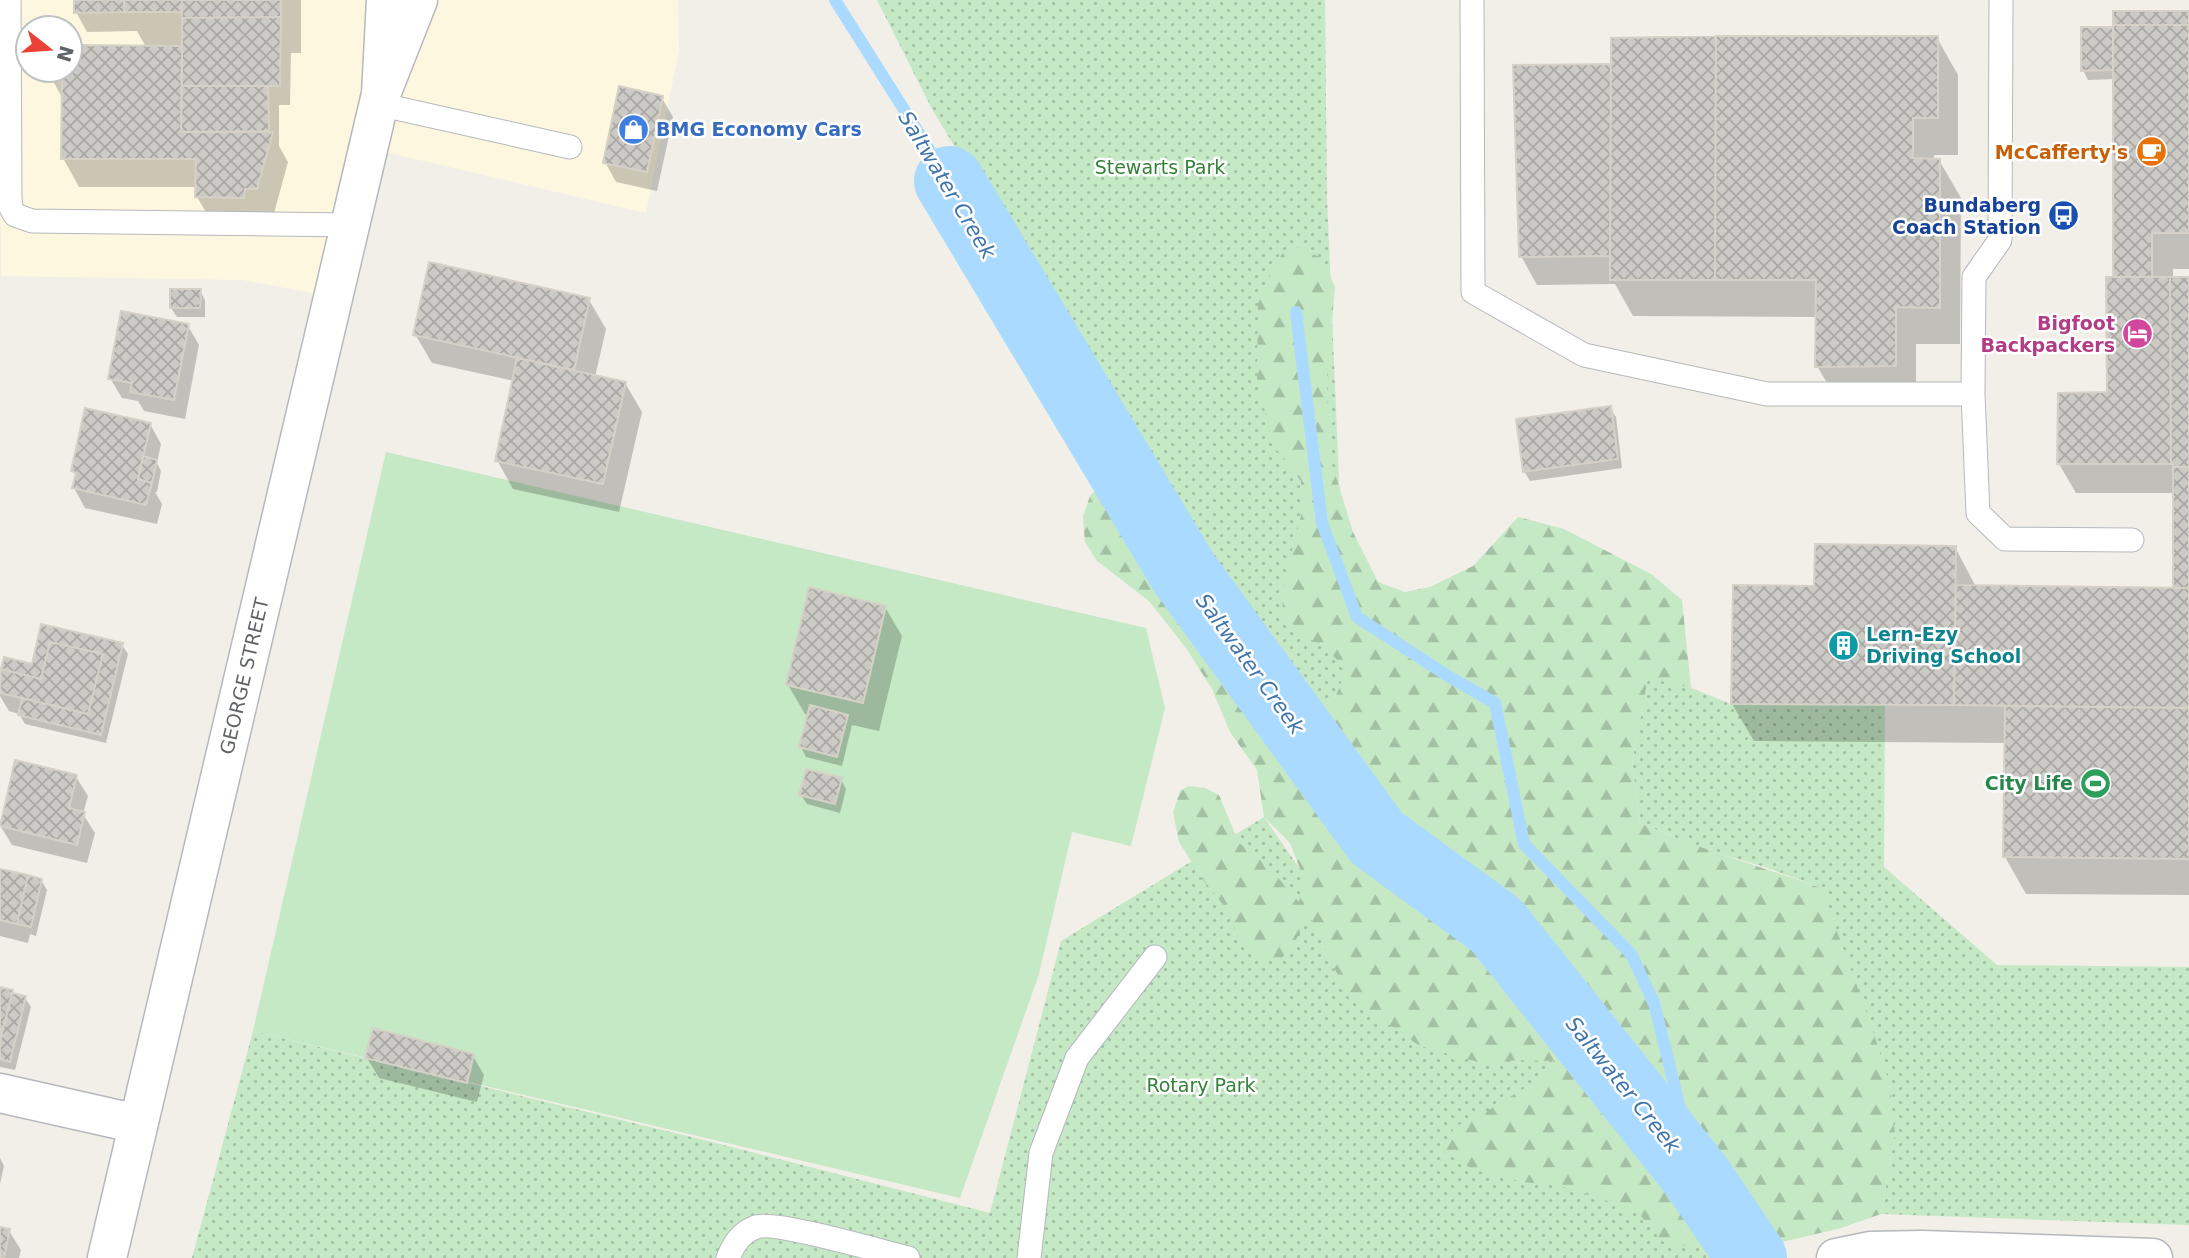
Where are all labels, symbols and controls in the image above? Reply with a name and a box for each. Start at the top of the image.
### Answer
north arrow [14,14,84,84]
text: N [52,43,78,65]
water label: Saltwater Creek [893,107,1001,264]
shop icon: BMG Economy Cars [616,112,650,146]
place label: BMG Economy Cars [656,118,862,140]
cafe icon: McCafferty's [2134,135,2168,169]
place label: McCafferty's [1995,141,2128,163]
park label: Stewarts Park [1095,156,1225,178]
place label: Bundaberg Coach Station [1892,194,2041,238]
bus stop icon: Bundaberg Coach Station [2047,199,2081,233]
place label: Bigfoot Backpackers [1980,312,2115,356]
hotel icon: Bigfoot Backpackers [2121,317,2155,351]
water label: Saltwater Creek [1191,589,1310,740]
street label: GEORGE STREET [215,595,273,756]
place label: Lern-Ezy Driving School [1866,623,2021,667]
building icon: Lern-Ezy Driving School [1826,628,1860,662]
sports icon: City Life [2079,766,2113,800]
place label: City Life [1985,772,2073,794]
water label: Saltwater Creek [1561,1012,1686,1159]
park label: Rotary Park [1146,1074,1256,1096]

